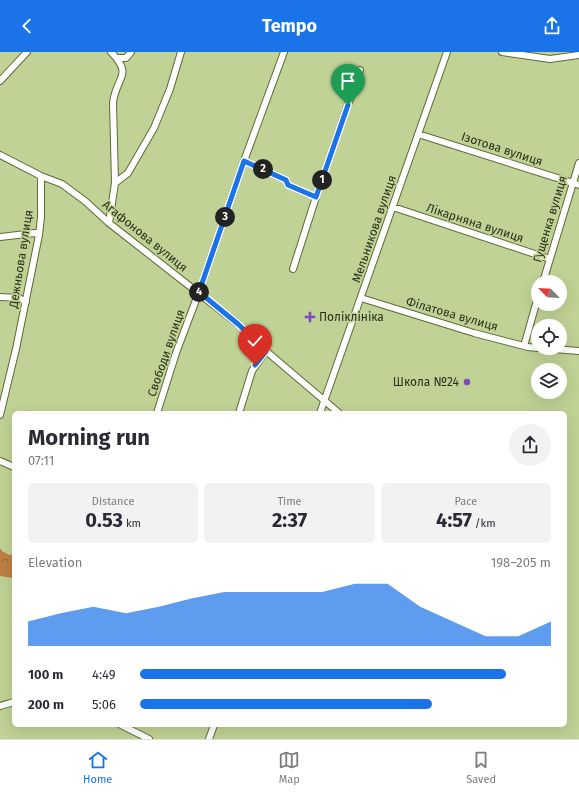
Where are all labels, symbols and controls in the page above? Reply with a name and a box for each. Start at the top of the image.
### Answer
icon: back [16,15,38,37]
text: Tempo [262,15,317,37]
icon: share [541,15,563,37]
pin [331,64,365,105]
icon: arrive [337,70,359,92]
street label: Ізотова вулиця [460,129,544,169]
pin: 2 [253,159,273,179]
text: 2 [260,162,266,175]
pin: 1 [312,170,332,190]
text: 1 [319,173,325,186]
street label: Мельникова вулиця [349,173,399,285]
street label: Гущенка вулиця [530,174,570,264]
street label: Агафонова вулиця [100,197,190,275]
street label: Лікарняна вулиця [424,201,526,245]
pin: 3 [215,207,235,227]
street label: Дежньова вулиця [6,209,36,310]
text: 3 [222,210,228,223]
north arrow [531,275,567,311]
map controls [531,275,567,399]
pin: 4 [189,282,209,302]
text: 4 [196,285,202,298]
street label: Філатова вулиця [404,294,500,334]
street label: Свободи вулиця [145,308,187,398]
place label: Поліклініка [319,310,384,324]
marker: Поліклініка [304,311,316,323]
button: locate [531,319,567,355]
pin [238,324,272,365]
icon: check [244,330,266,352]
button: layers [531,363,567,399]
place label: Школа №24 [393,375,460,389]
marker: Школа №24 [462,377,472,387]
text: Morning run [28,424,150,451]
button: share [509,424,551,466]
text: 07:11 [28,453,54,468]
text: Distance [92,495,135,508]
text: Time [277,495,302,508]
text: Pace [454,495,477,508]
text: 0.53 [85,508,123,532]
text: 2:37 [272,508,307,532]
text: 4:57 [436,508,472,532]
text: km [123,517,141,530]
text: /km [472,517,496,530]
text: Elevation [28,555,82,570]
text: 198–205 m [491,555,551,570]
text: 100 m [28,667,63,682]
text: 4:49 [92,667,115,682]
text: 200 m [28,697,64,712]
text: 5:06 [92,697,116,712]
tab: Home [83,749,112,786]
tab: Map [278,749,300,786]
tab: Saved [466,749,496,786]

